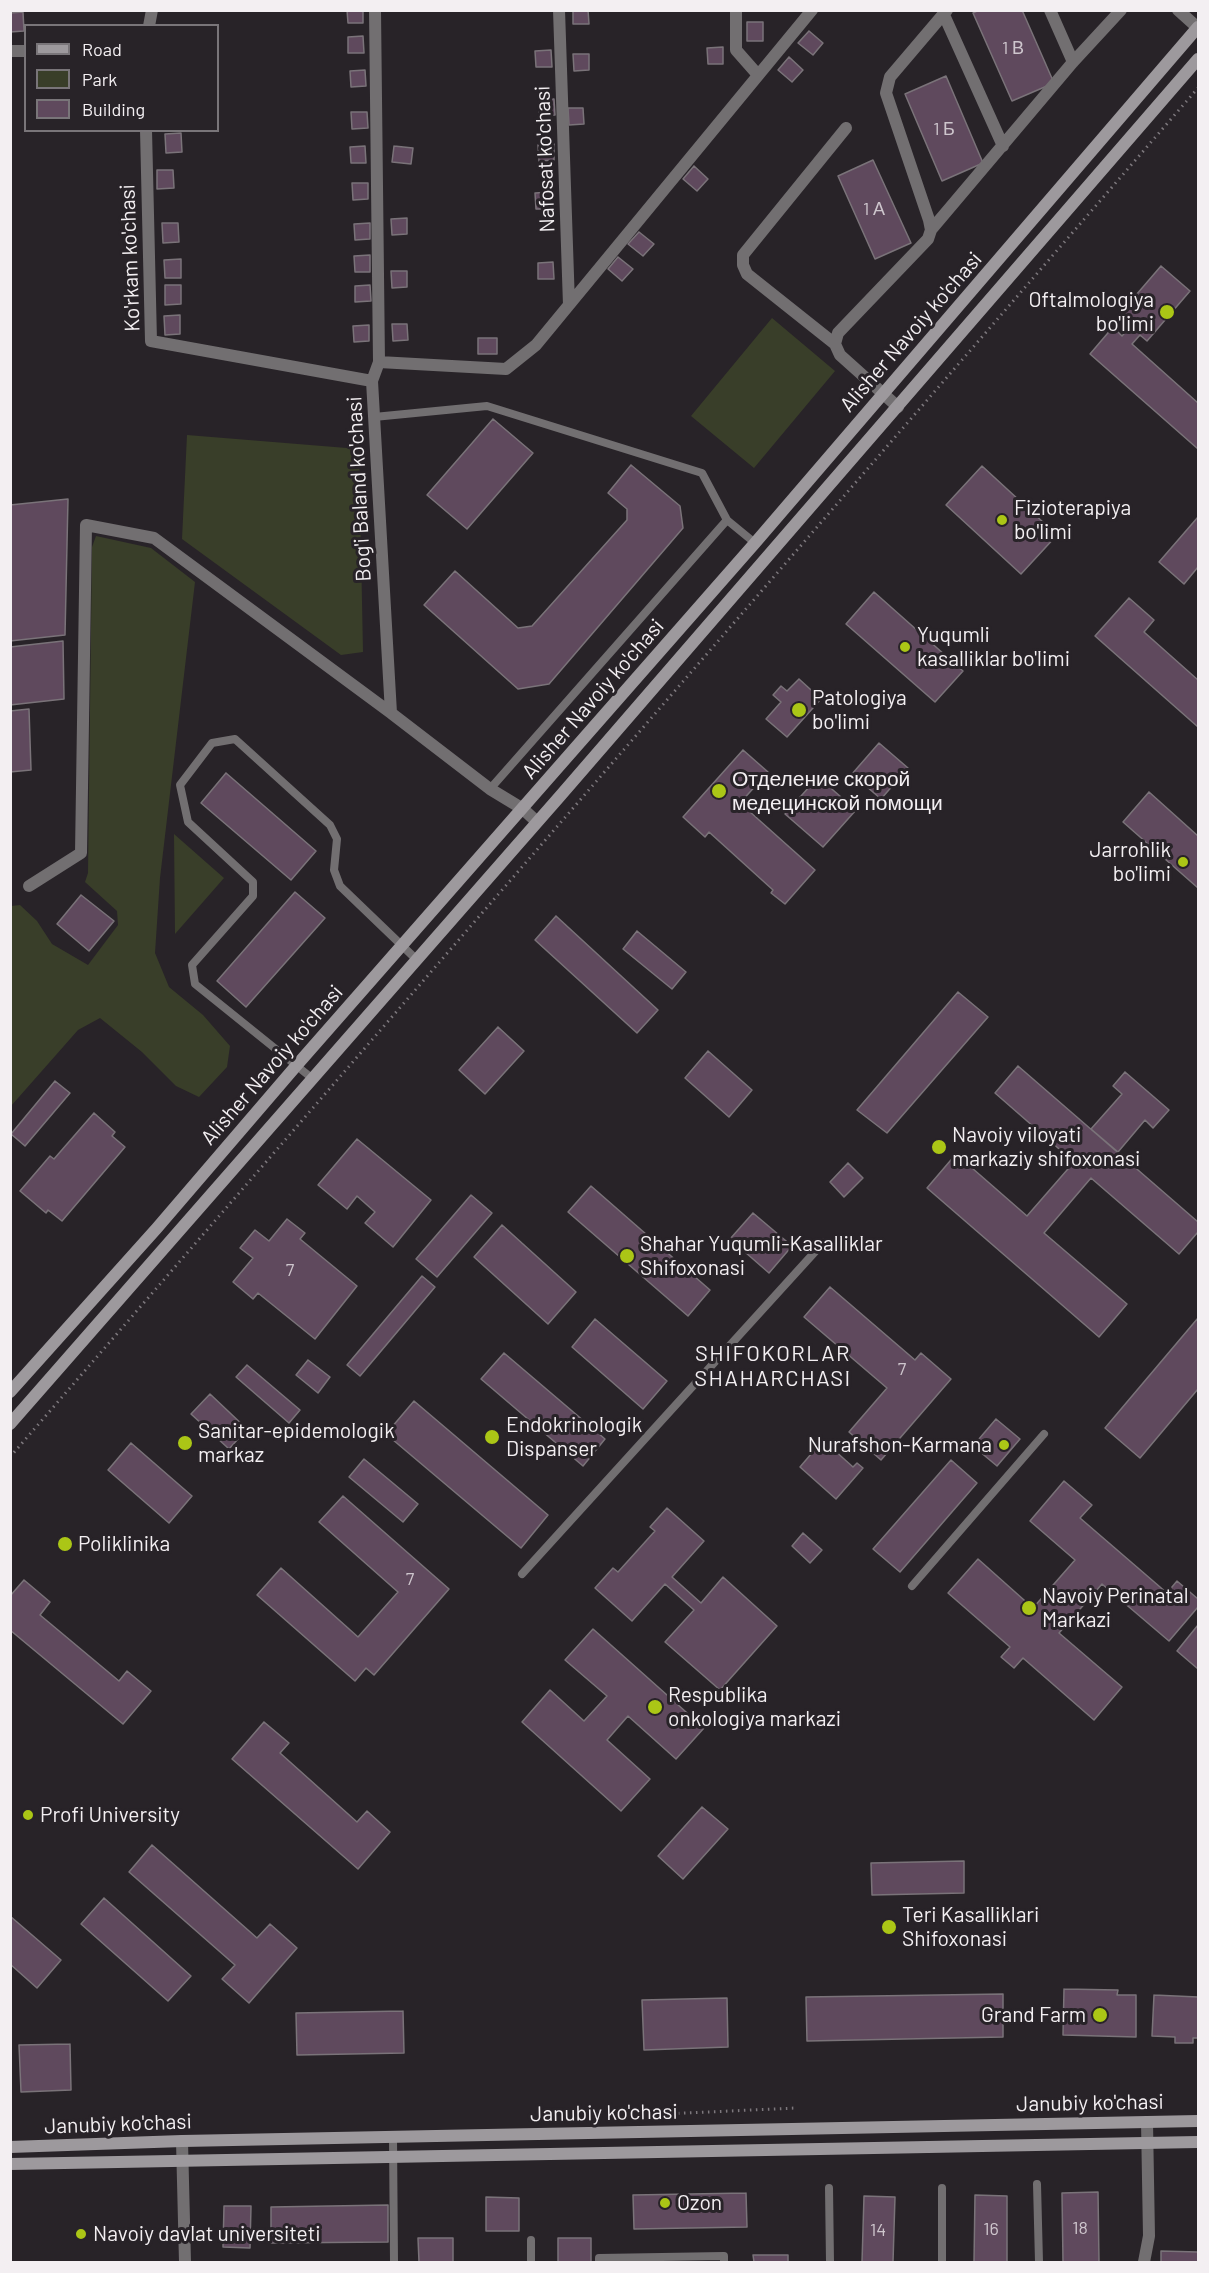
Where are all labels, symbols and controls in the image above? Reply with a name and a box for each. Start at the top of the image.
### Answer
legend [24,24,219,132]
house number: 1 В [1002,37,1024,59]
text: Road [82,38,122,60]
text: Park [82,68,117,90]
street label: Nafosat ko'chasi [530,85,560,233]
text: Building [82,98,145,120]
house number: 1 Б [933,118,955,140]
street label: Ko'rkam ko'chasi [115,184,145,332]
house number: 1 А [863,198,885,220]
street label: Alisher Navoiy ko'chasi [835,247,987,417]
place label: Oftalmologiya bo'limi [1029,287,1154,337]
marker: Oftalmologiya bo'limi [1158,303,1176,321]
street label: Bog'i Baland ko'chasi [342,396,376,582]
place label: Fizioterapiya bo'limi [1014,495,1131,545]
marker: Fizioterapiya bo'limi [995,513,1009,527]
street label: Alisher Navoiy ko'chasi [517,614,669,784]
place label: Yuqumli kasalliklar bo'limi [917,622,1070,672]
marker: Yuqumli kasalliklar bo'limi [898,640,912,654]
place label: Patologiya bo'limi [812,685,907,735]
marker: Patologiya bo'limi [790,701,808,719]
place label: Отделение скорой медецинской помощи [732,766,943,816]
marker: Отделение скорой медецинской помощи [710,782,728,800]
place label: Jarrohlik bo'limi [1089,837,1171,887]
marker: Jarrohlik bo'limi [1176,855,1190,869]
street label: Alisher Navoiy ko'chasi [196,980,348,1150]
place label: Navoiy viloyati markaziy shifoxonasi [952,1122,1140,1172]
marker: Navoiy viloyati markaziy shifoxonasi [930,1138,948,1156]
place label: Shahar Yuqumli-Kasalliklar Shifoxonasi [640,1231,883,1281]
marker: Shahar Yuqumli-Kasalliklar Shifoxonasi [618,1247,636,1265]
house number: 7 [286,1259,294,1281]
district label: SHIFOKORLAR SHAHARCHASI [694,1341,852,1392]
house number: 7 [898,1358,906,1380]
place label: Endokrinologik Dispanser [506,1412,642,1462]
place label: Sanitar-epidemologik markaz [198,1418,395,1468]
marker: Endokrinologik Dispanser [483,1428,501,1446]
place label: Nurafshon-Karmana [808,1432,992,1458]
marker: Sanitar-epidemologik markaz [176,1434,194,1452]
marker: Nurafshon-Karmana [997,1438,1011,1452]
place label: Poliklinika [78,1531,170,1557]
marker: Poliklinika [56,1535,74,1553]
house number: 7 [406,1568,414,1590]
place label: Navoiy Perinatal Markazi [1042,1583,1189,1633]
marker: Navoiy Perinatal Markazi [1020,1599,1038,1617]
place label: Respublika onkologiya markazi [668,1682,841,1732]
marker: Respublika onkologiya markazi [646,1698,664,1716]
place label: Profi University [40,1802,180,1828]
marker: Profi University [21,1808,35,1822]
place label: Teri Kasalliklari Shifoxonasi [902,1902,1039,1952]
marker: Teri Kasalliklari Shifoxonasi [880,1918,898,1936]
place label: Grand Farm [981,2002,1086,2028]
marker: Grand Farm [1091,2006,1109,2024]
street label: Janubiy ko'chasi [1016,2089,1164,2117]
street label: Janubiy ko'chasi [530,2099,678,2127]
street label: Janubiy ko'chasi [44,2109,192,2139]
place label: Ozon [677,2190,722,2216]
marker: Ozon [658,2196,672,2210]
house number: 18 [1072,2217,1088,2239]
house number: 16 [983,2218,999,2240]
house number: 14 [870,2219,886,2241]
place label: Navoiy davlat universiteti [93,2221,321,2247]
marker: Navoiy davlat universiteti [74,2227,88,2241]

